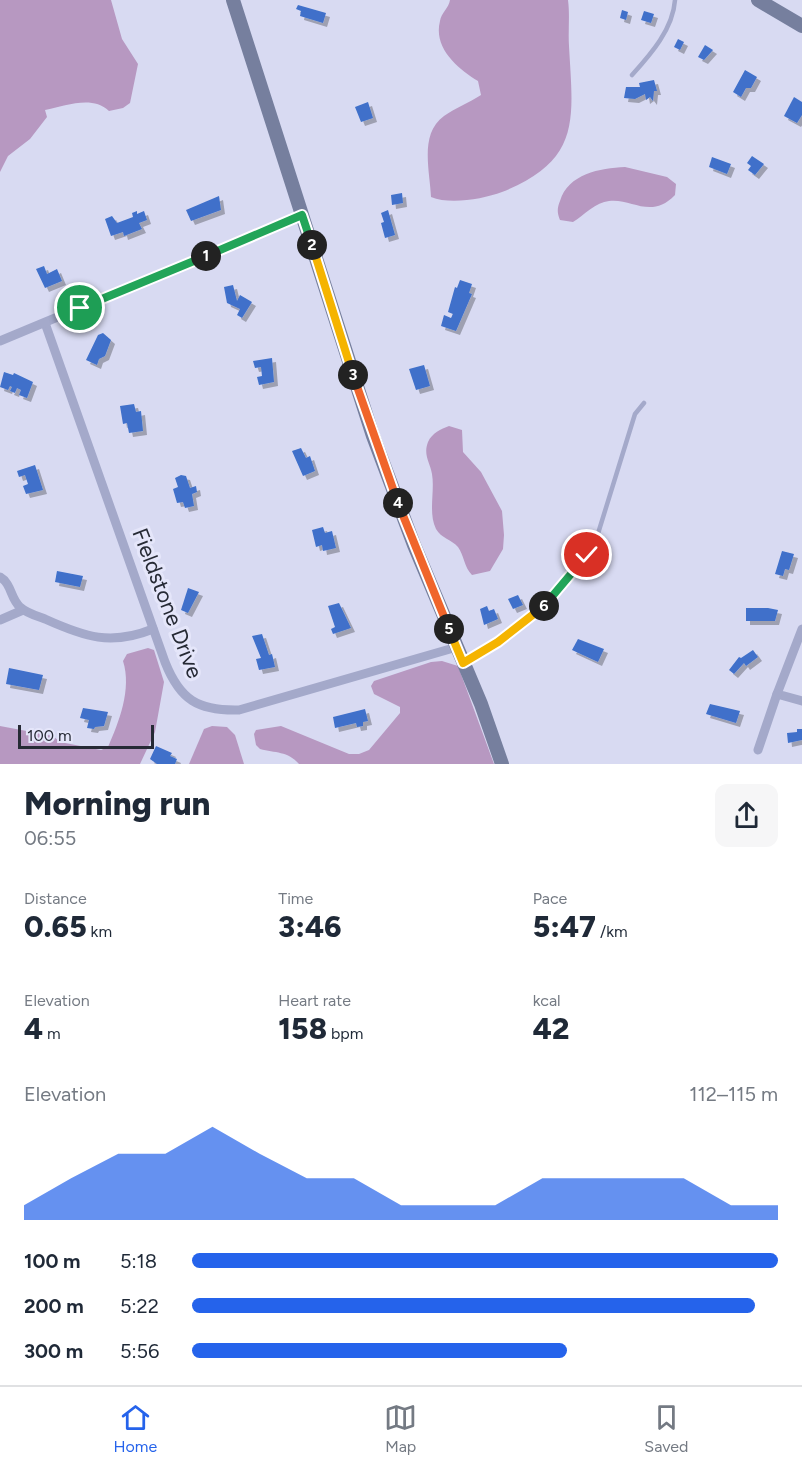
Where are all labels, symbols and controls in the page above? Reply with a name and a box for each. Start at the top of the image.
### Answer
pin: 2 [297,230,327,260]
text: 2 [307,235,317,254]
pin: 1 [191,241,221,271]
text: 1 [203,246,209,265]
pin [54,282,105,333]
icon: arrive [63,291,96,324]
pin: 3 [338,360,368,390]
text: 3 [349,365,357,384]
pin: 4 [383,488,413,518]
text: 4 [393,493,403,512]
street label: Fieldstone Drive [126,524,209,682]
pin [561,529,612,580]
icon: check [570,538,603,571]
pin: 6 [529,591,559,621]
text: 6 [539,596,549,615]
pin: 5 [434,614,464,644]
text: 5 [444,619,454,638]
scale bar [18,722,154,750]
text: 100 m [27,726,72,745]
text: Morning run [24,784,210,823]
button: share [715,784,778,847]
text: 06:55 [24,826,76,850]
text: Distance [24,889,87,908]
text: Time [278,889,313,908]
text: Pace [533,889,567,908]
text: 0.65 [24,908,87,945]
text: 3:46 [278,908,342,945]
text: 5:47 [533,908,596,945]
text: km [87,922,112,941]
text: /km [596,922,628,941]
text: Elevation [24,991,90,1010]
text: Heart rate [278,991,351,1010]
text: kcal [533,991,561,1010]
text: 4 [24,1010,43,1047]
text: 158 [278,1010,327,1047]
text: 42 [533,1010,569,1047]
text: m [43,1024,61,1043]
text: bpm [327,1024,363,1043]
text: Elevation [24,1082,106,1106]
text: 112–115 m [689,1082,778,1106]
text: 100 m [24,1249,81,1273]
text: 5:18 [120,1249,157,1273]
text: 200 m [24,1294,84,1318]
text: 5:22 [120,1294,159,1318]
text: 300 m [24,1339,83,1363]
text: 5:56 [120,1339,159,1363]
tab: Home [114,1401,157,1456]
tab: Map [384,1401,417,1456]
tab: Saved [644,1401,688,1456]

